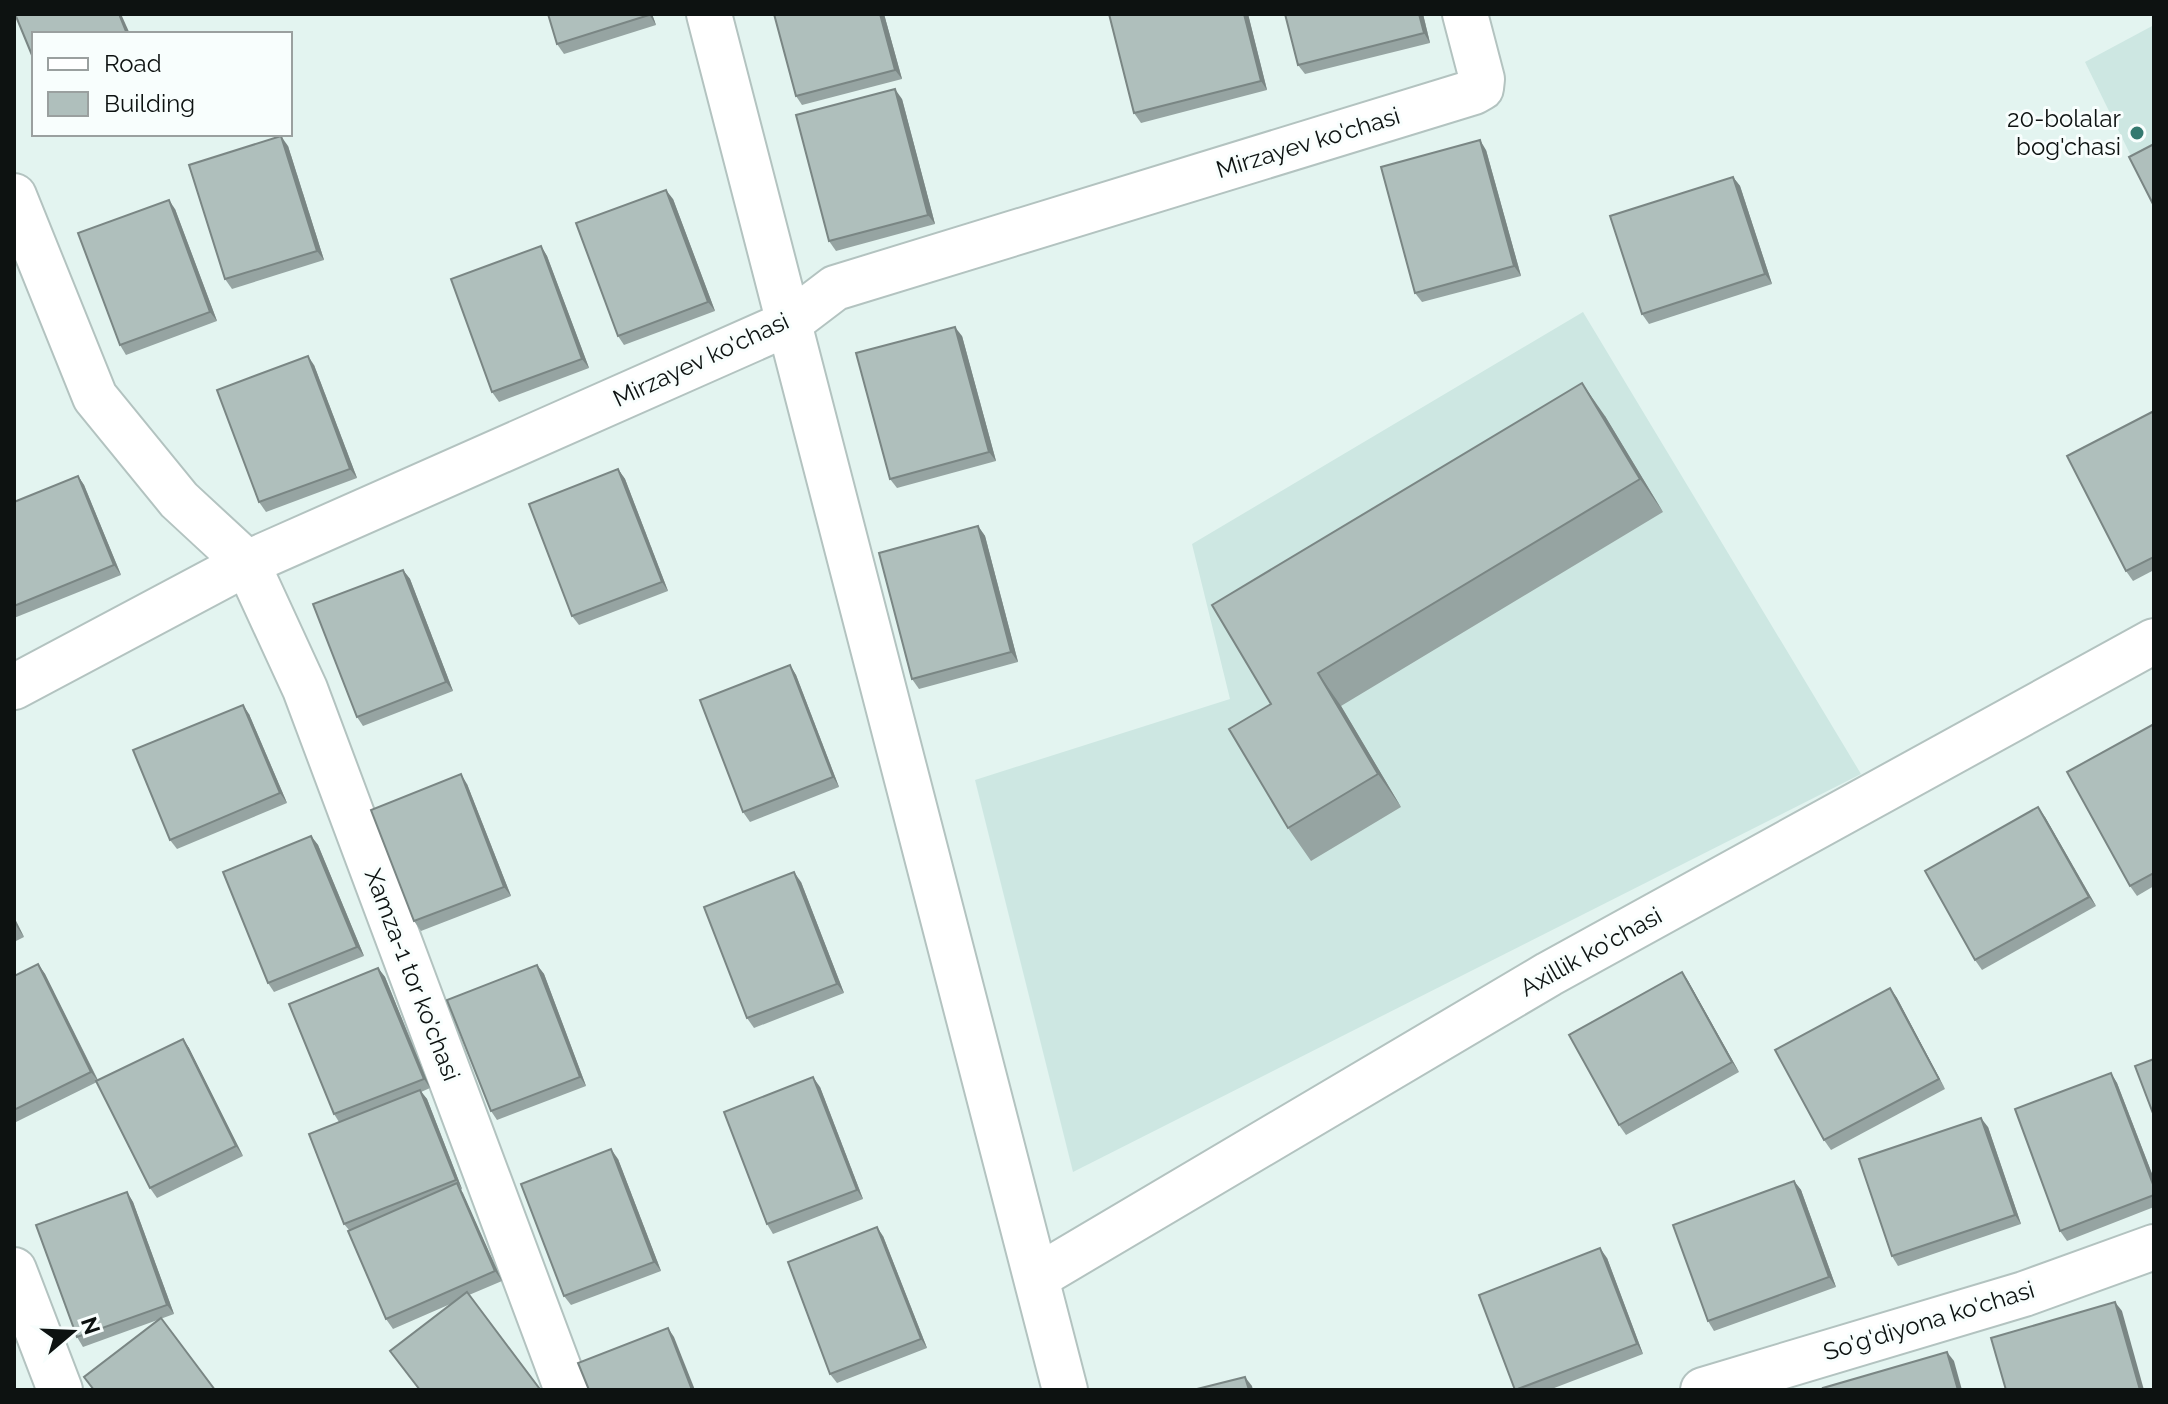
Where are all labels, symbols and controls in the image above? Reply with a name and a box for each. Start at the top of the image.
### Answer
legend [32,32,292,136]
text: Road [104,49,162,78]
text: Building [104,89,195,118]
street label: Mirzayev ko'chasi [1212,101,1403,184]
place label: 20-bolalar bog'chasi [2007,104,2122,161]
marker: 20-bolalar bog'chasi [2128,124,2146,142]
street label: Mirzayev ko'chasi [608,306,793,413]
street label: Xamza-1 tor ko'chasi [359,865,466,1085]
street label: Axillik ko'chasi [1515,901,1667,1002]
street label: So'g'diyona ko'chasi [1820,1275,2038,1366]
north arrow [32,1292,112,1372]
text: N [76,1313,106,1338]

